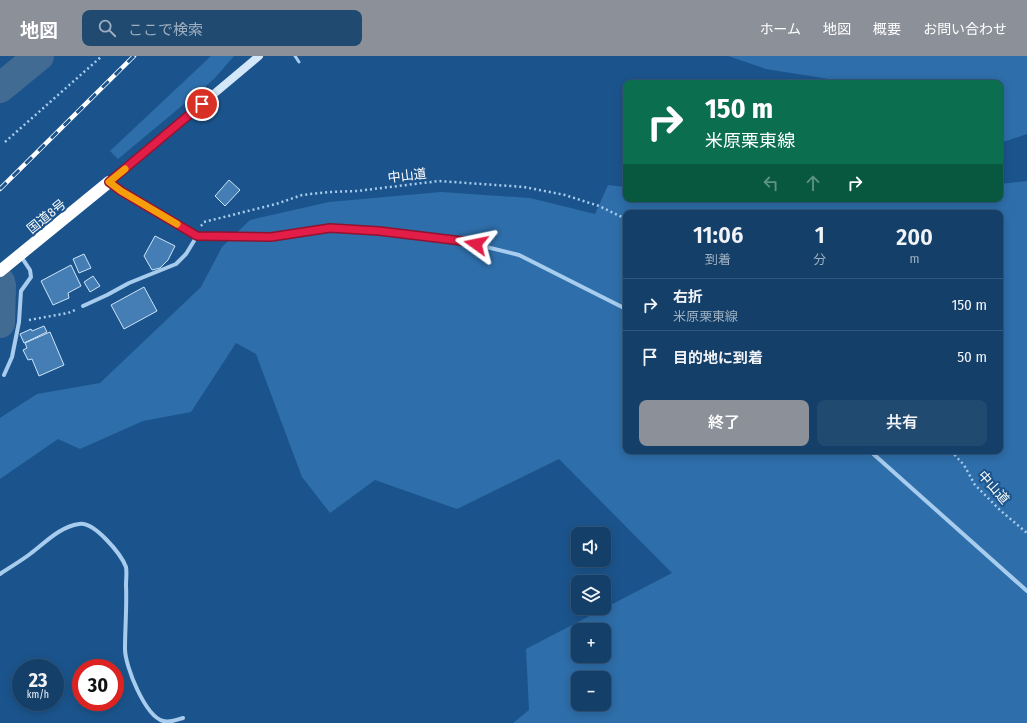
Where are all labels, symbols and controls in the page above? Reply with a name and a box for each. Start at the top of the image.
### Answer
search box [82,10,362,46]
icon: search [96,17,118,39]
text: 地図 [20,19,58,42]
text: ここで検索 [128,21,203,39]
text: ホーム [759,21,801,38]
text: 地図 [823,21,851,38]
text: 概要 [873,21,901,38]
text: お問い合わせ [923,21,1007,38]
pin [185,87,219,121]
text: 150 m [705,92,773,125]
icon: arrive [191,93,213,115]
icon: right [639,96,691,148]
text: 米原栗東線 [705,130,795,152]
street label: 中山道 [387,166,427,185]
icon: left [760,172,782,194]
icon: ahead [802,172,824,194]
icon: right [844,172,866,194]
street label: 国道8号 [24,196,69,237]
text: 11:06 [693,221,743,249]
text: 1 [815,221,825,249]
position arrow [455,223,497,265]
text: 200 [896,223,933,251]
text: m [910,251,920,266]
text: 到着 [705,252,731,267]
text: 分 [813,252,826,267]
text: 右折 [673,288,703,306]
icon: right [639,294,661,316]
text: 150 m [951,296,987,314]
text: 米原栗東線 [673,309,738,324]
icon: arrive [639,346,661,368]
text: 50 m [957,348,987,366]
text: 目的地に到着 [673,349,763,367]
button: 終了 [639,400,809,446]
button: 共有 [817,400,987,446]
street label: 中山道 [975,468,1012,507]
map controls [571,527,611,711]
button: sound [571,527,611,567]
button: layers [571,575,611,615]
button: + [571,623,611,663]
speed limit sign: 30 [72,659,124,711]
text: 23 [29,668,47,692]
button: − [571,671,611,711]
text: km/h [27,689,49,701]

